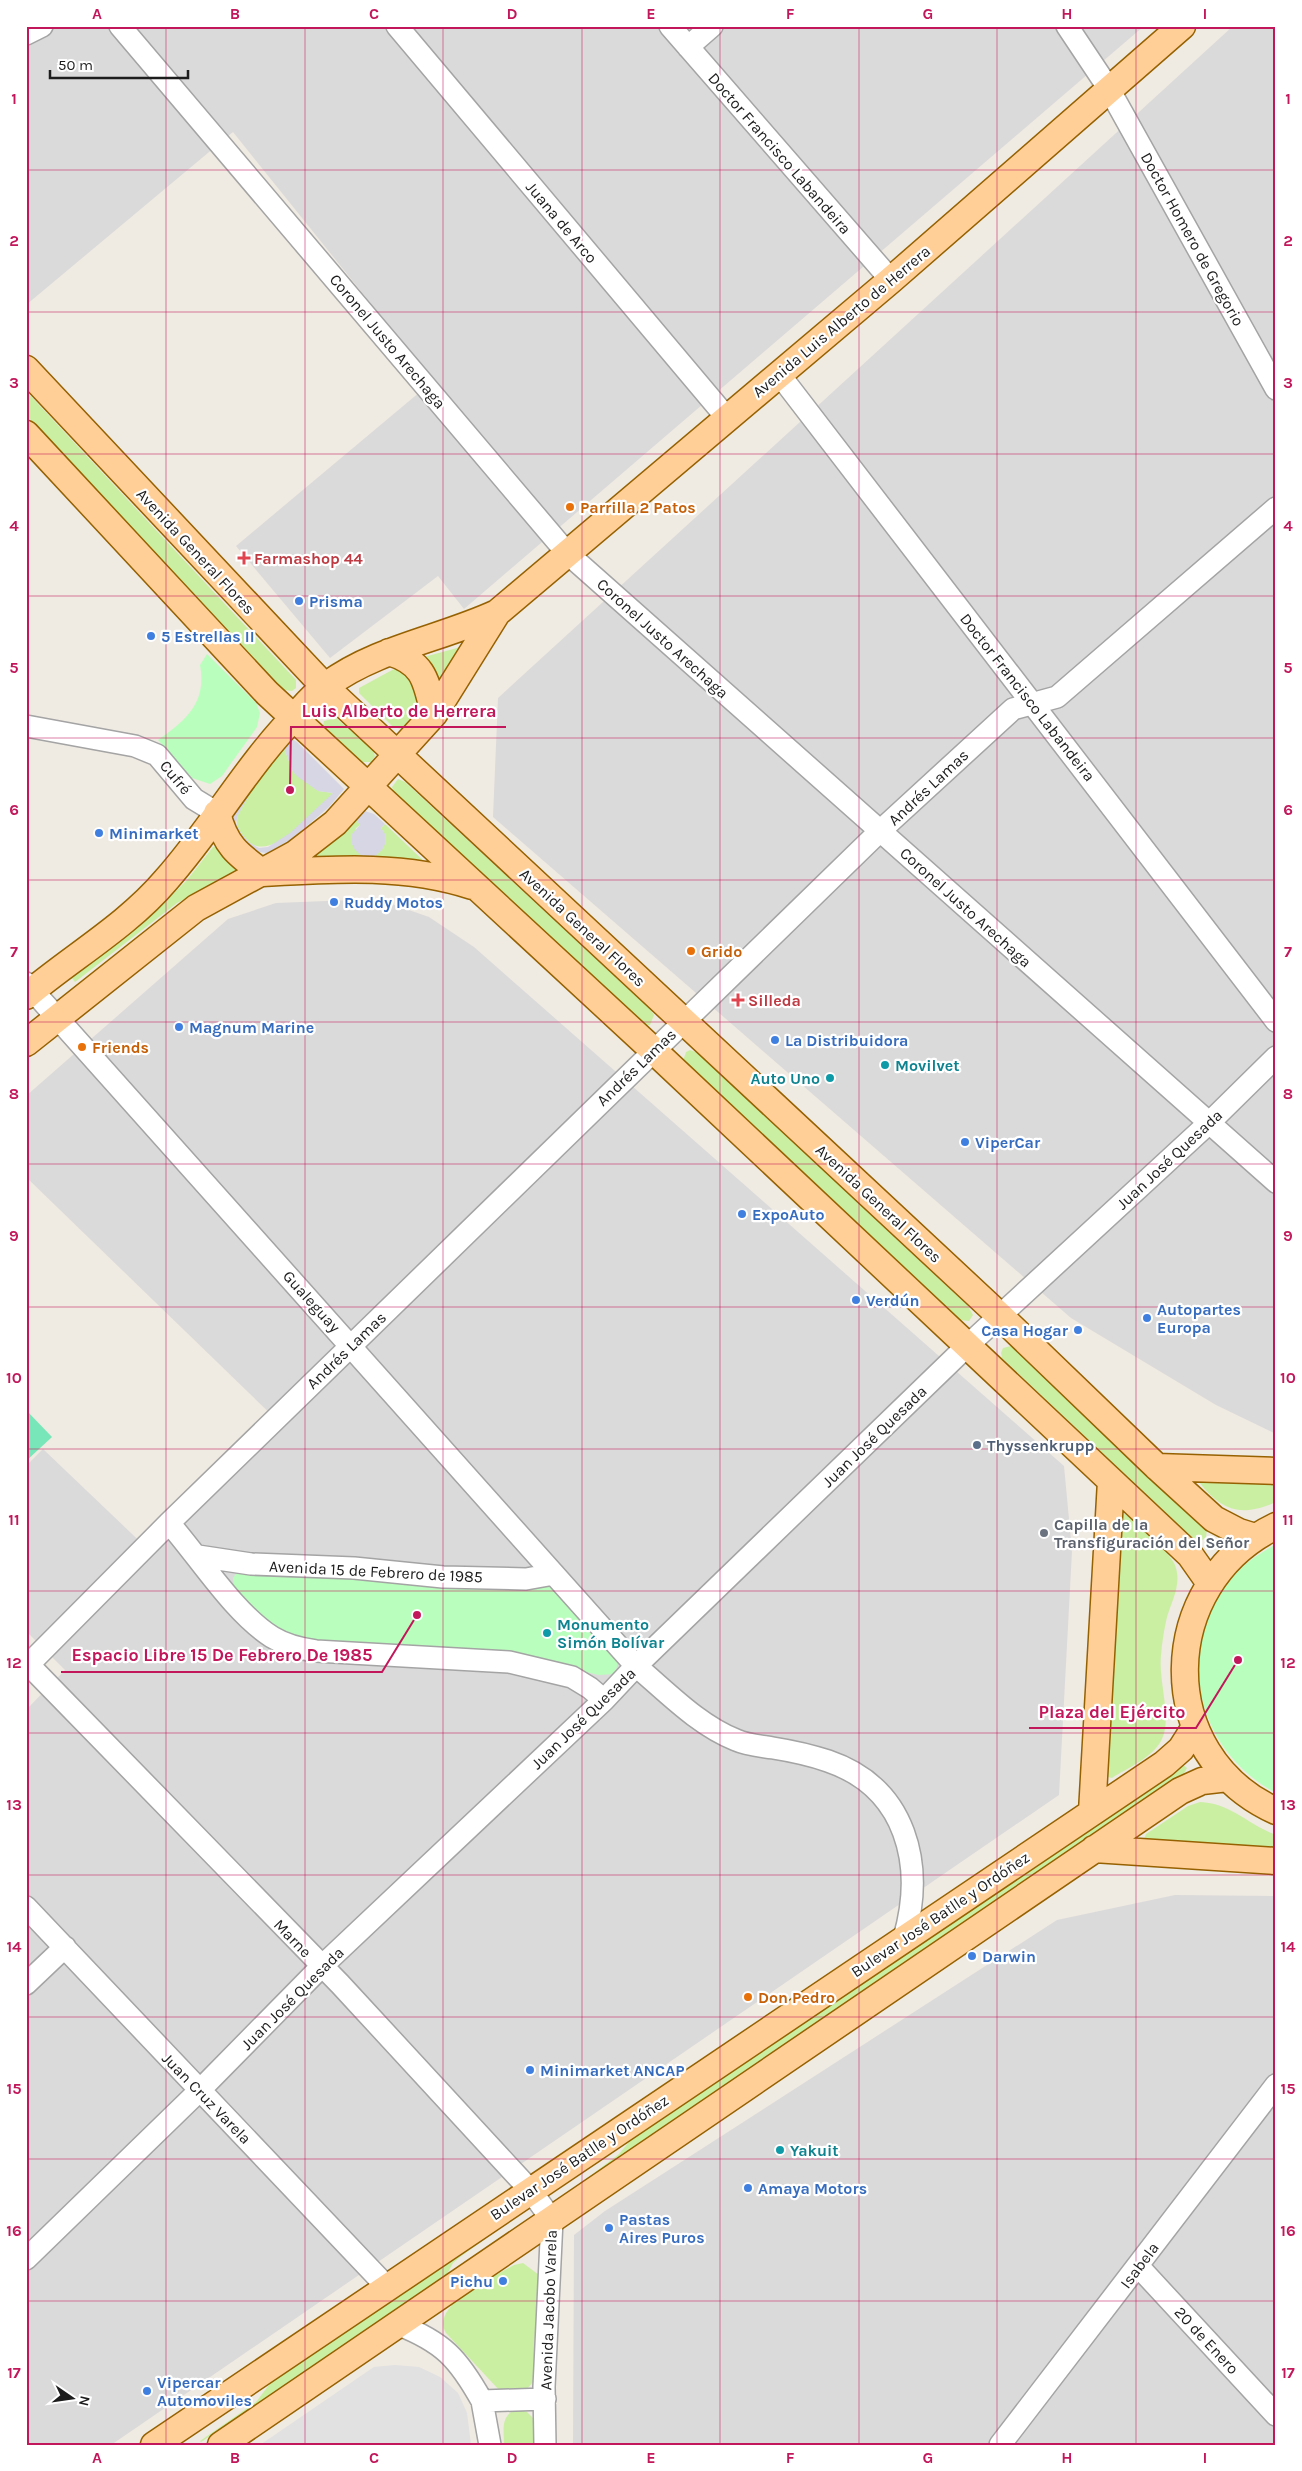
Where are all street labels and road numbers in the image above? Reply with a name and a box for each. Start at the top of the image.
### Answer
street label: Doctor Francisco Labandeira [704,69,855,238]
street label: Doctor Homero de Gregorio [1137,149,1248,329]
street label: Juana de Arco [522,178,601,267]
street label: Avenida Luis Alberto de Herrera [749,241,934,401]
street label: Coronel Justo Arechaga [326,270,450,413]
street label: Avenida General Flores [132,485,259,618]
street label: Coronel Justo Arechaga [593,574,732,702]
street label: Doctor Francisco Labandeira [956,609,1099,785]
street label: Andrés Lamas [884,745,972,829]
street label: Cufré [156,756,195,798]
street label: Coronel Justo Arechaga [896,843,1035,971]
street label: Avenida General Flores [516,864,649,991]
street label: Andrés Lamas [593,1025,680,1110]
street label: Juan José Quesada [1112,1105,1226,1213]
street label: Avenida General Flores [812,1140,945,1267]
street label: Gualeguay [279,1267,345,1337]
street label: Andrés Lamas [303,1308,390,1393]
street label: Juan José Quesada [818,1382,931,1491]
street label: Avenida 15 de Febrero de 1985 [269,1556,483,1587]
street label: Juan José Quesada [527,1664,640,1773]
street label: Bulevar José Batlle y Ordóñez [847,1847,1033,1981]
street label: Marne [270,1915,315,1961]
street label: Juan José Quesada [237,1943,348,2054]
street label: Juan Cruz Varela [158,2049,255,2148]
street label: Bulevar José Batlle y Ordóñez [486,2090,672,2224]
street label: Avenida Jacobo Varela [536,2229,561,2391]
street label: Isabela [1116,2239,1163,2292]
street label: 20 de Enero [1171,2303,1243,2378]

